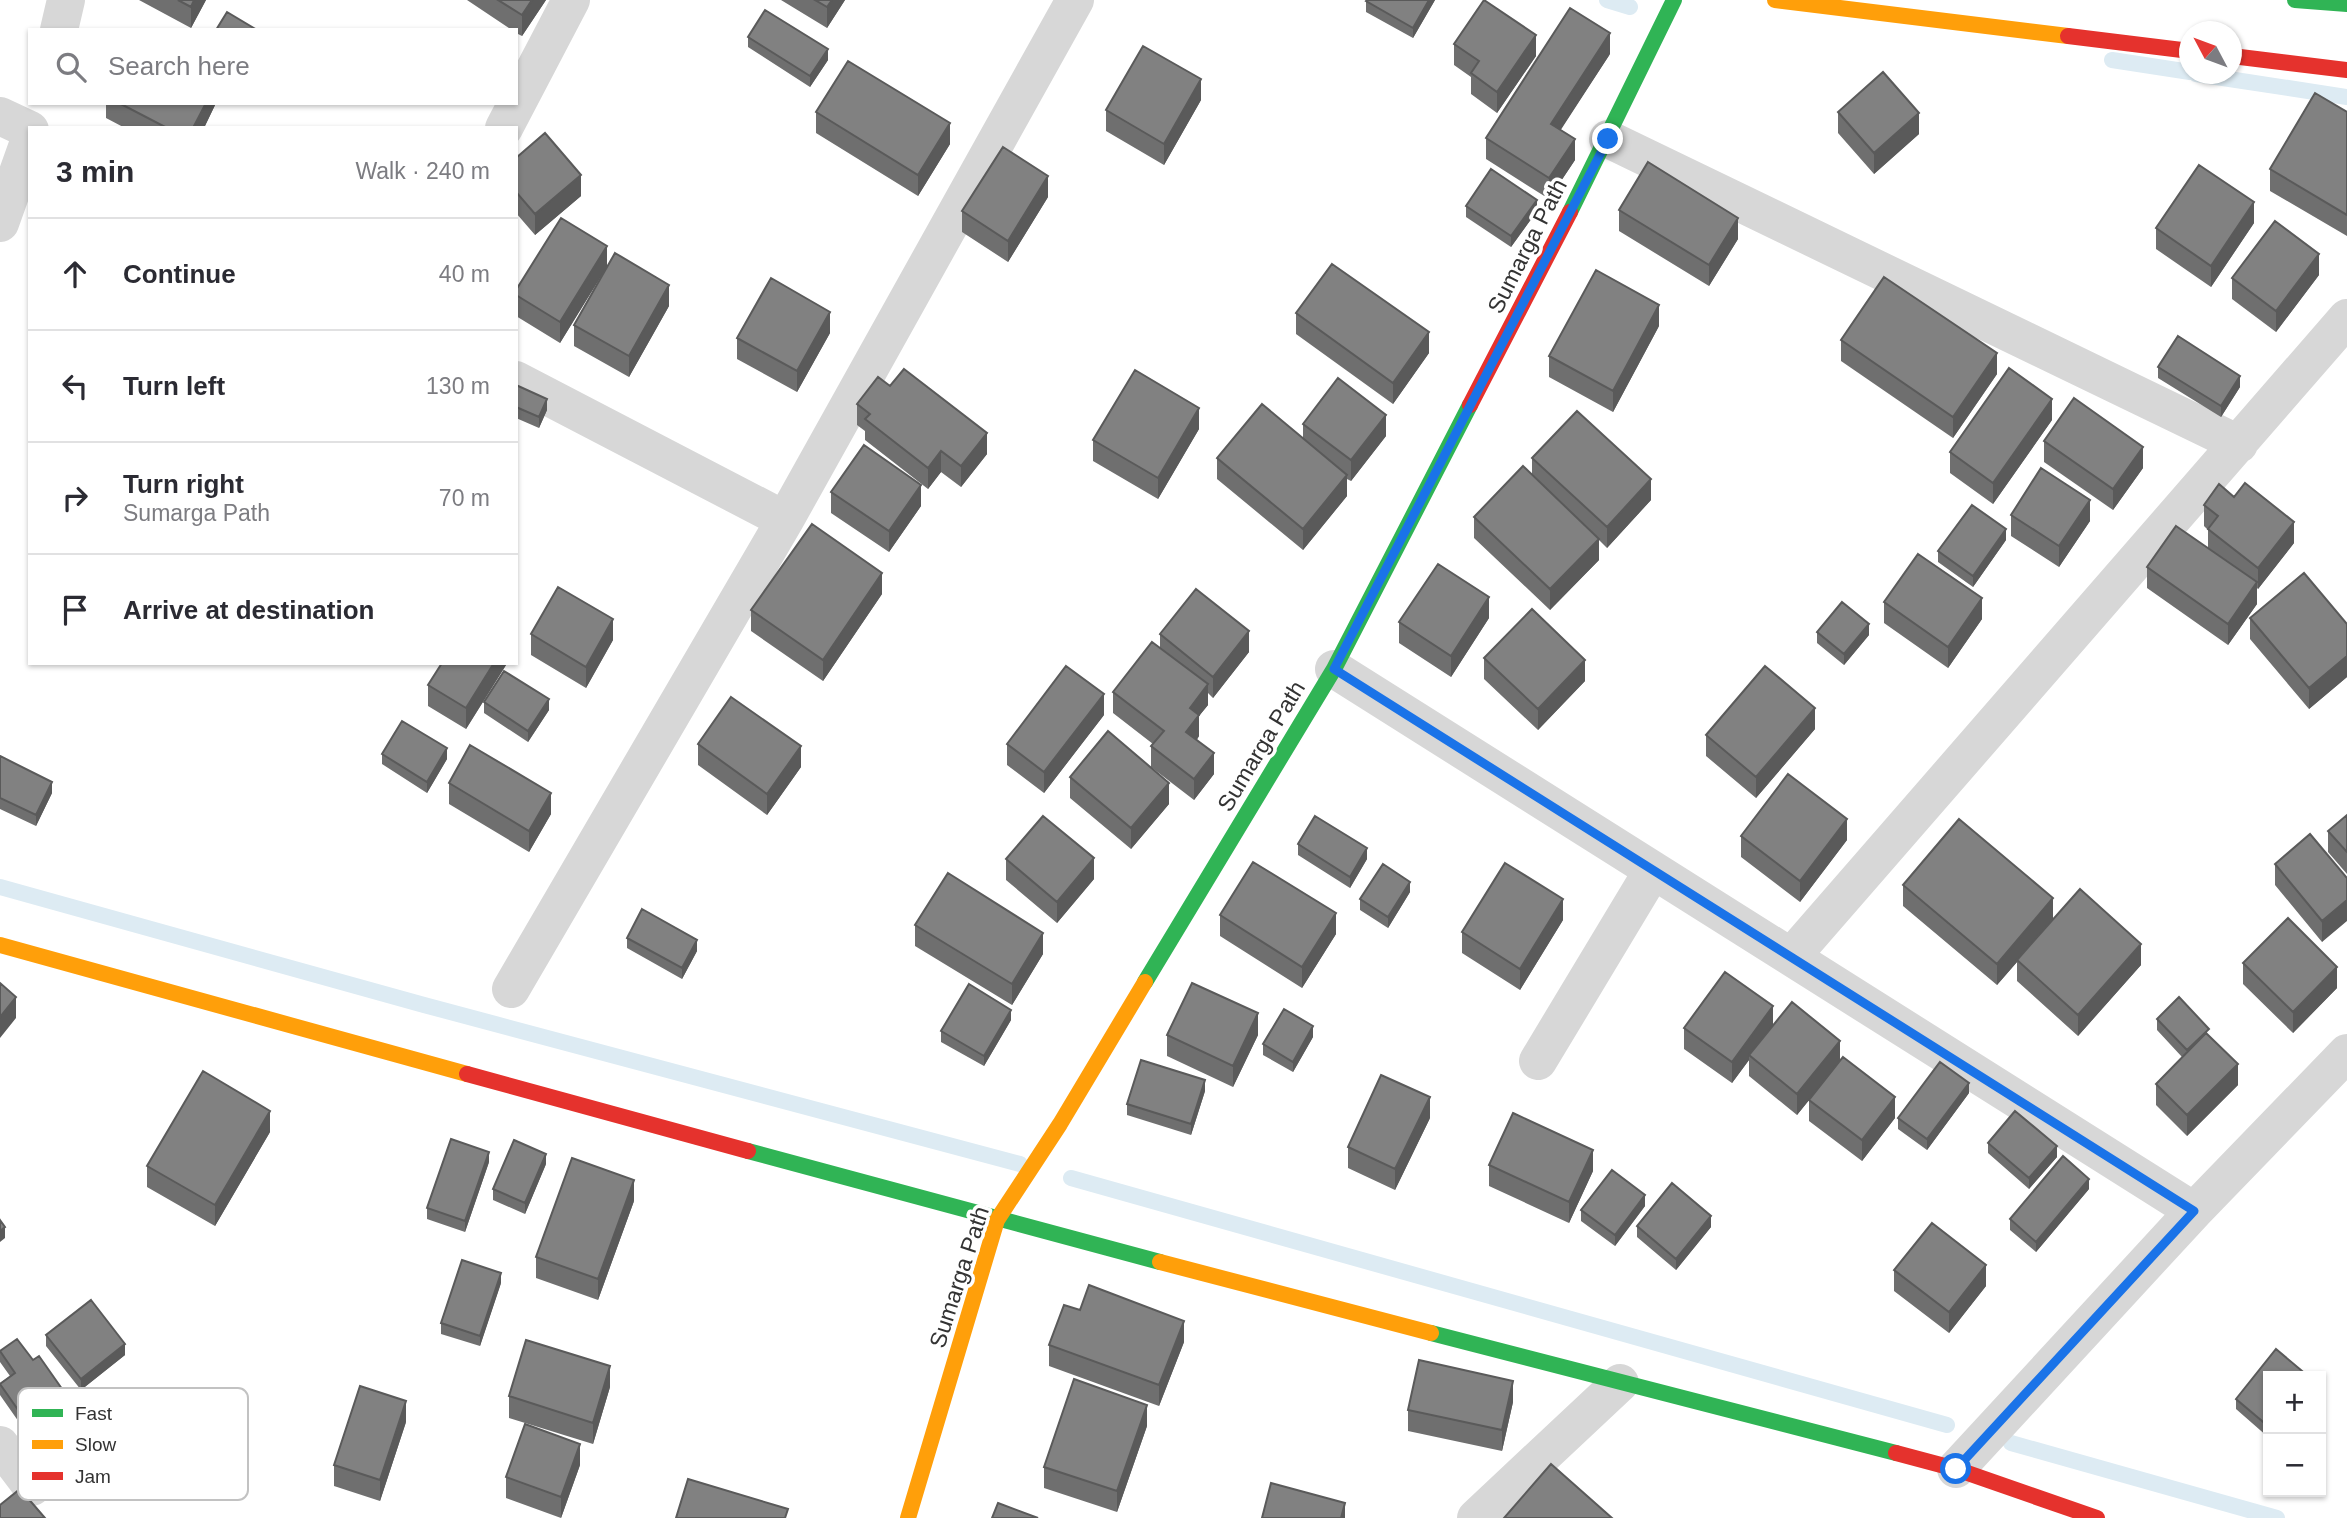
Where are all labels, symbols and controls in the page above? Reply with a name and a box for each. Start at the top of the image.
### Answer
north arrow [2179,21,2242,84]
search box [28,28,518,105]
icon: search [52,48,90,86]
text: Search here [108,51,250,81]
route end [1592,123,1623,154]
text: 3 min [56,155,134,188]
text: Walk · 240 m [355,158,490,184]
street label: Sumarga Path [1482,175,1572,317]
icon: ahead [56,255,94,293]
text: Continue [123,259,236,289]
text: 40 m [439,261,490,287]
icon: left [56,367,94,405]
text: Turn left [123,371,225,401]
text: 130 m [426,373,490,399]
text: Turn right [123,469,244,499]
icon: right [56,479,94,517]
text: 70 m [439,485,490,511]
text: Sumarga Path [123,500,270,526]
icon: arrive [56,591,94,629]
text: Arrive at destination [123,595,374,625]
street label: Sumarga Path [1212,676,1310,816]
street label: Sumarga Path [924,1203,994,1351]
map controls [2263,1371,2326,1497]
button: + [2263,1371,2326,1434]
legend [18,1388,248,1500]
text: Fast [75,1403,113,1424]
text: Slow [75,1434,116,1455]
button: − [2263,1434,2326,1497]
route start [1940,1453,1971,1484]
text: Jam [75,1466,111,1487]

